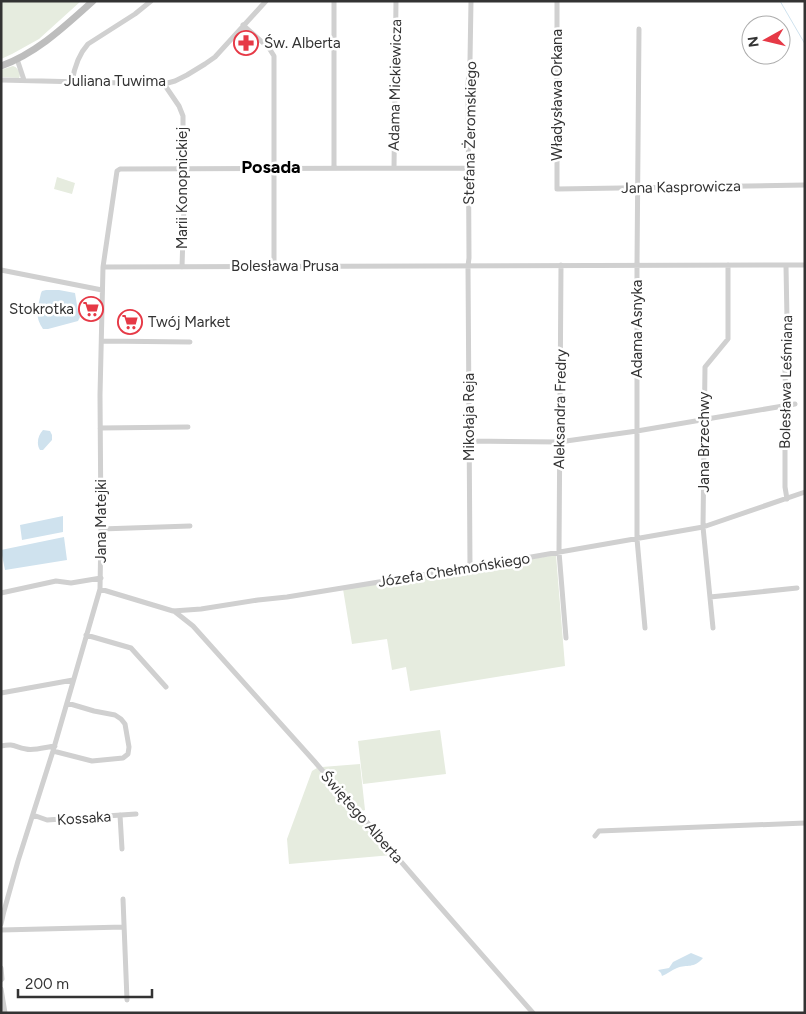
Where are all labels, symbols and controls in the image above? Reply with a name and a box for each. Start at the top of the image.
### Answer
north arrow [741,15,791,65]
street label: Adama Mickiewicza [385,19,405,151]
street label: Władysława Orkana [548,29,566,161]
pharmacy icon: Św. Alberta [233,30,259,56]
place label: Św. Alberta [264,34,341,52]
text: N [744,35,763,48]
street label: Stefana Żeromskiego [460,61,480,205]
street label: Juliana Tuwima [64,72,166,90]
street label: Marii Konopnickiej [173,127,191,249]
district label: Posada [241,156,301,178]
street label: Jana Kasprowicza [621,177,741,197]
street label: Bolesława Prusa [231,257,339,275]
street label: Adama Asnyka [628,280,646,378]
supermarket icon: Stokrotka [78,296,104,322]
place label: Stokrotka [9,300,74,318]
supermarket icon: Twój Market [117,309,143,335]
place label: Twój Market [148,313,231,331]
street label: Bolesława Leśmiana [776,315,796,449]
street label: Aleksandra Fredry [550,349,570,469]
street label: Mikołaja Reja [460,373,478,461]
street label: Jana Brzechwy [695,391,713,492]
street label: Jana Matejki [92,479,110,563]
street label: Józefa Chełmońskiego [377,549,532,591]
street label: Świętego Alberta [317,767,407,867]
street label: Kossaka [56,807,112,829]
scale bar [18,966,151,998]
text: 200 m [25,975,69,993]

